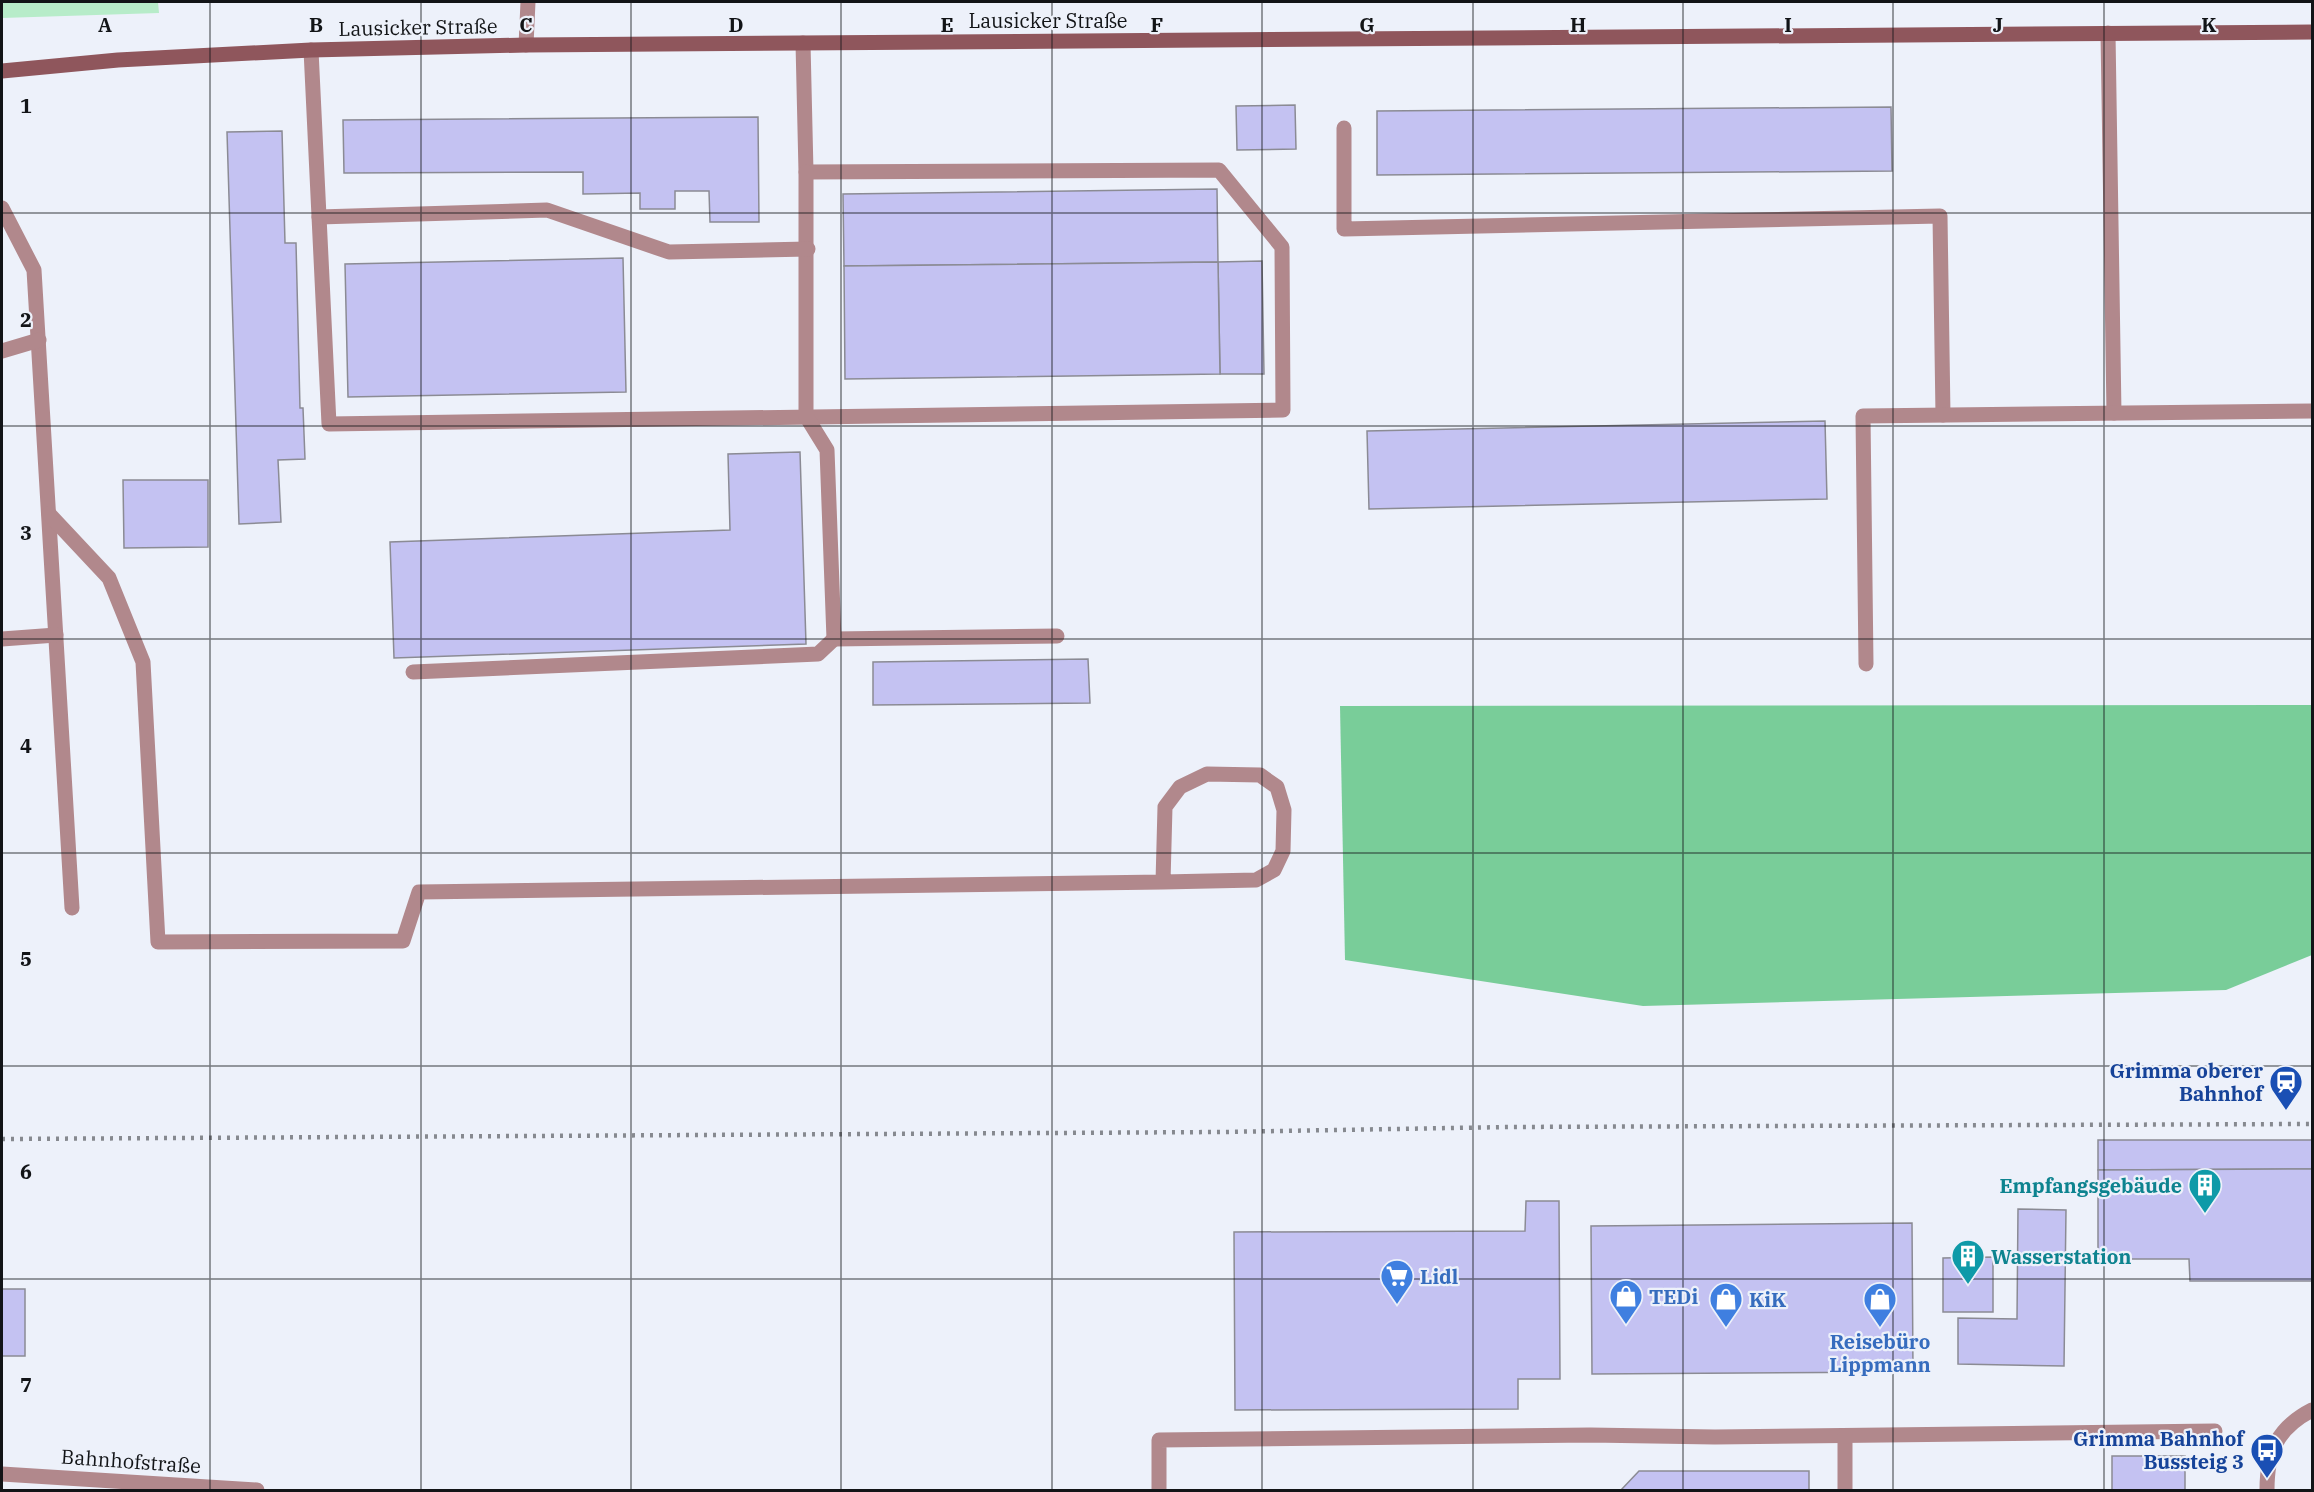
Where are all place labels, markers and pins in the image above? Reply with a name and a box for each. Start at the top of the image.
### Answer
place label: Grimma oberer Bahnhof [2109,1057,2265,1107]
station icon: Grimma oberer Bahnhof [2268,1064,2304,1111]
building icon: Empfangsgebäude [2187,1167,2223,1214]
place label: Empfangsgebäude [1999,1172,2182,1199]
building icon: Wasserstation [1950,1238,1986,1285]
place label: Wasserstation [1991,1243,2132,1270]
supermarket icon: Lidl [1379,1258,1415,1305]
place label: Lidl [1420,1263,1458,1290]
shop icon: TEDi [1608,1278,1644,1325]
shop icon: KiK [1708,1281,1744,1328]
shop icon: Reisebüro Lippmann [1862,1281,1898,1328]
place label: TEDi [1649,1283,1698,1310]
place label: KiK [1749,1286,1787,1313]
place label: Reisebüro Lippmann [1829,1328,1931,1378]
place label: Grimma Bahnhof Bussteig 3 [2073,1425,2246,1475]
bus stop icon: Grimma Bahnhof Bussteig 3 [2249,1432,2285,1479]

